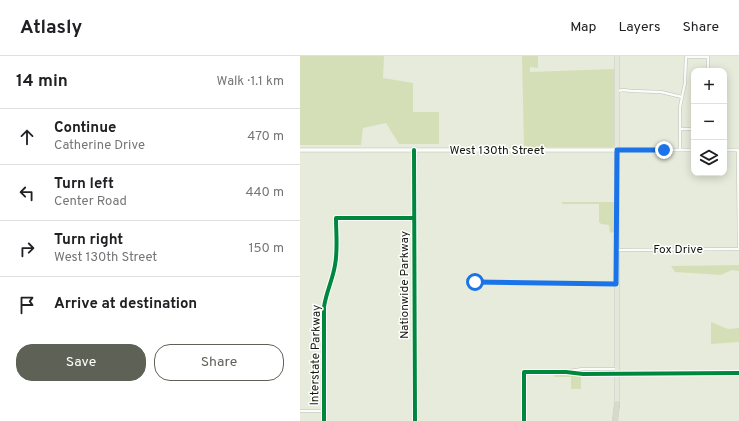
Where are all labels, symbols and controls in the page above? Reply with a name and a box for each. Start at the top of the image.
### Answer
text: Atlasly [20,16,82,40]
text: Map [570,19,596,36]
text: Layers [618,19,660,36]
text: Share [682,19,719,36]
map controls [691,68,727,176]
button: + [691,68,727,104]
text: 14 min [16,71,68,93]
text: Walk · 1.1 km [217,74,284,90]
button: − [691,104,727,140]
text: Continue [54,119,116,138]
icon: ahead [16,126,38,148]
text: 470 m [247,129,284,145]
text: Catherine Drive [54,138,145,154]
button: layers [691,140,727,176]
route end [655,141,673,159]
street label: West 130th Street [449,143,545,159]
text: Turn left [54,175,114,194]
icon: left [16,182,38,204]
text: 440 m [245,185,284,201]
text: Center Road [54,194,127,210]
text: Turn right [54,231,123,250]
street label: Nationwide Parkway [397,231,413,339]
icon: right [16,238,38,260]
text: 150 m [249,241,284,257]
street label: Fox Drive [653,242,703,258]
text: West 130th Street [54,250,157,266]
route start [466,273,484,291]
icon: arrive [16,294,38,316]
text: Arrive at destination [54,295,197,314]
street label: Interstate Parkway [307,304,325,406]
button: Save [16,344,146,381]
button: Share [154,344,284,381]

